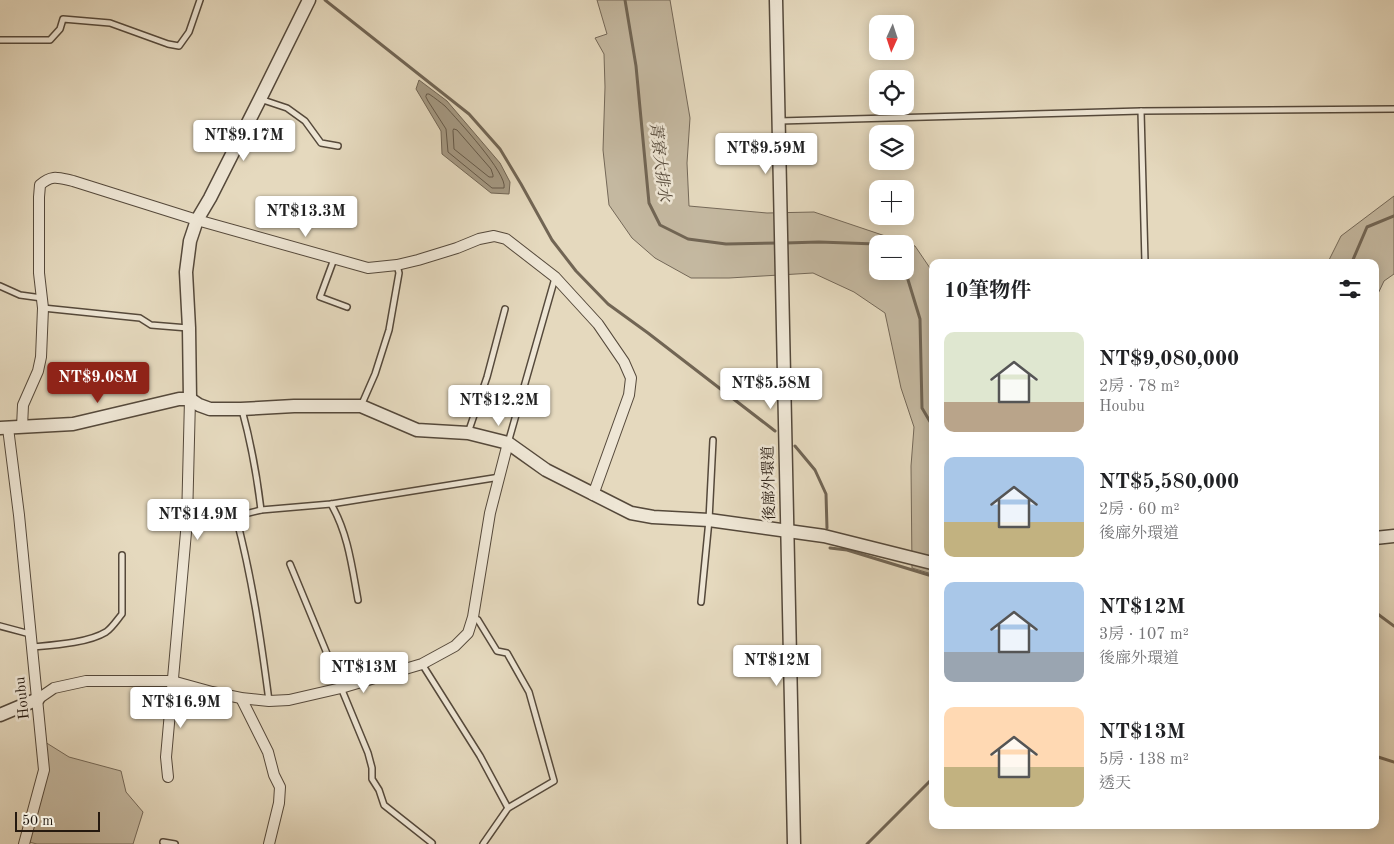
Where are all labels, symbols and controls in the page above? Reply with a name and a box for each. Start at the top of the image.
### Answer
north arrow [869,15,914,60]
map controls [869,15,914,280]
button: locate [869,70,914,115]
pin: NT$9.17M [192,120,296,162]
water label: 菁寮大排水 [646,121,674,205]
button: layers [869,125,914,170]
text: NT$9.17M [204,128,284,144]
pin: NT$9.59M [714,132,818,175]
text: NT$9.59M [726,141,806,157]
button: + [869,180,914,225]
pin: NT$13.3M [254,196,358,238]
text: NT$13.3M [266,204,346,220]
button: − [869,235,914,280]
icon: filters [1336,275,1364,303]
text: 10筆物件 [944,281,1031,302]
text: NT$9,080,000 [1099,349,1239,370]
icon: home [984,352,1044,412]
pin: NT$9.08M [46,362,150,404]
pin: NT$5.58M [719,368,823,410]
text: NT$9.08M [58,370,138,386]
text: NT$5.58M [731,376,811,392]
text: 2房 · 78 m² [1099,379,1180,395]
pin: NT$12.2M [447,384,551,427]
text: NT$12.2M [459,393,539,409]
text: Houbu [1099,399,1145,415]
street label: 後廍外環道 [760,445,778,521]
text: NT$5,580,000 [1099,472,1239,493]
icon: home [984,477,1044,537]
pin: NT$14.9M [146,498,250,541]
text: 2房 · 60 m² [1099,502,1180,518]
text: NT$14.9M [158,507,238,523]
text: 後廍外環道 [1099,526,1179,542]
text: NT$12M [1099,597,1185,618]
icon: home [984,602,1044,662]
text: 3房 · 107 m² [1099,627,1189,643]
pin: NT$12M [736,644,818,687]
text: 後廍外環道 [1099,651,1179,667]
pin: NT$13M [323,652,405,694]
text: NT$12M [744,653,810,669]
text: NT$13M [331,660,397,676]
street label: Houbu [13,676,33,720]
pin: NT$16.9M [129,686,233,729]
text: NT$16.9M [141,695,221,711]
text: NT$13M [1099,722,1185,743]
icon: home [984,727,1044,787]
text: 5房 · 138 m² [1099,752,1189,768]
text: 透天 [1099,776,1131,792]
scale bar [15,809,100,832]
text: 50 m [22,814,53,828]

